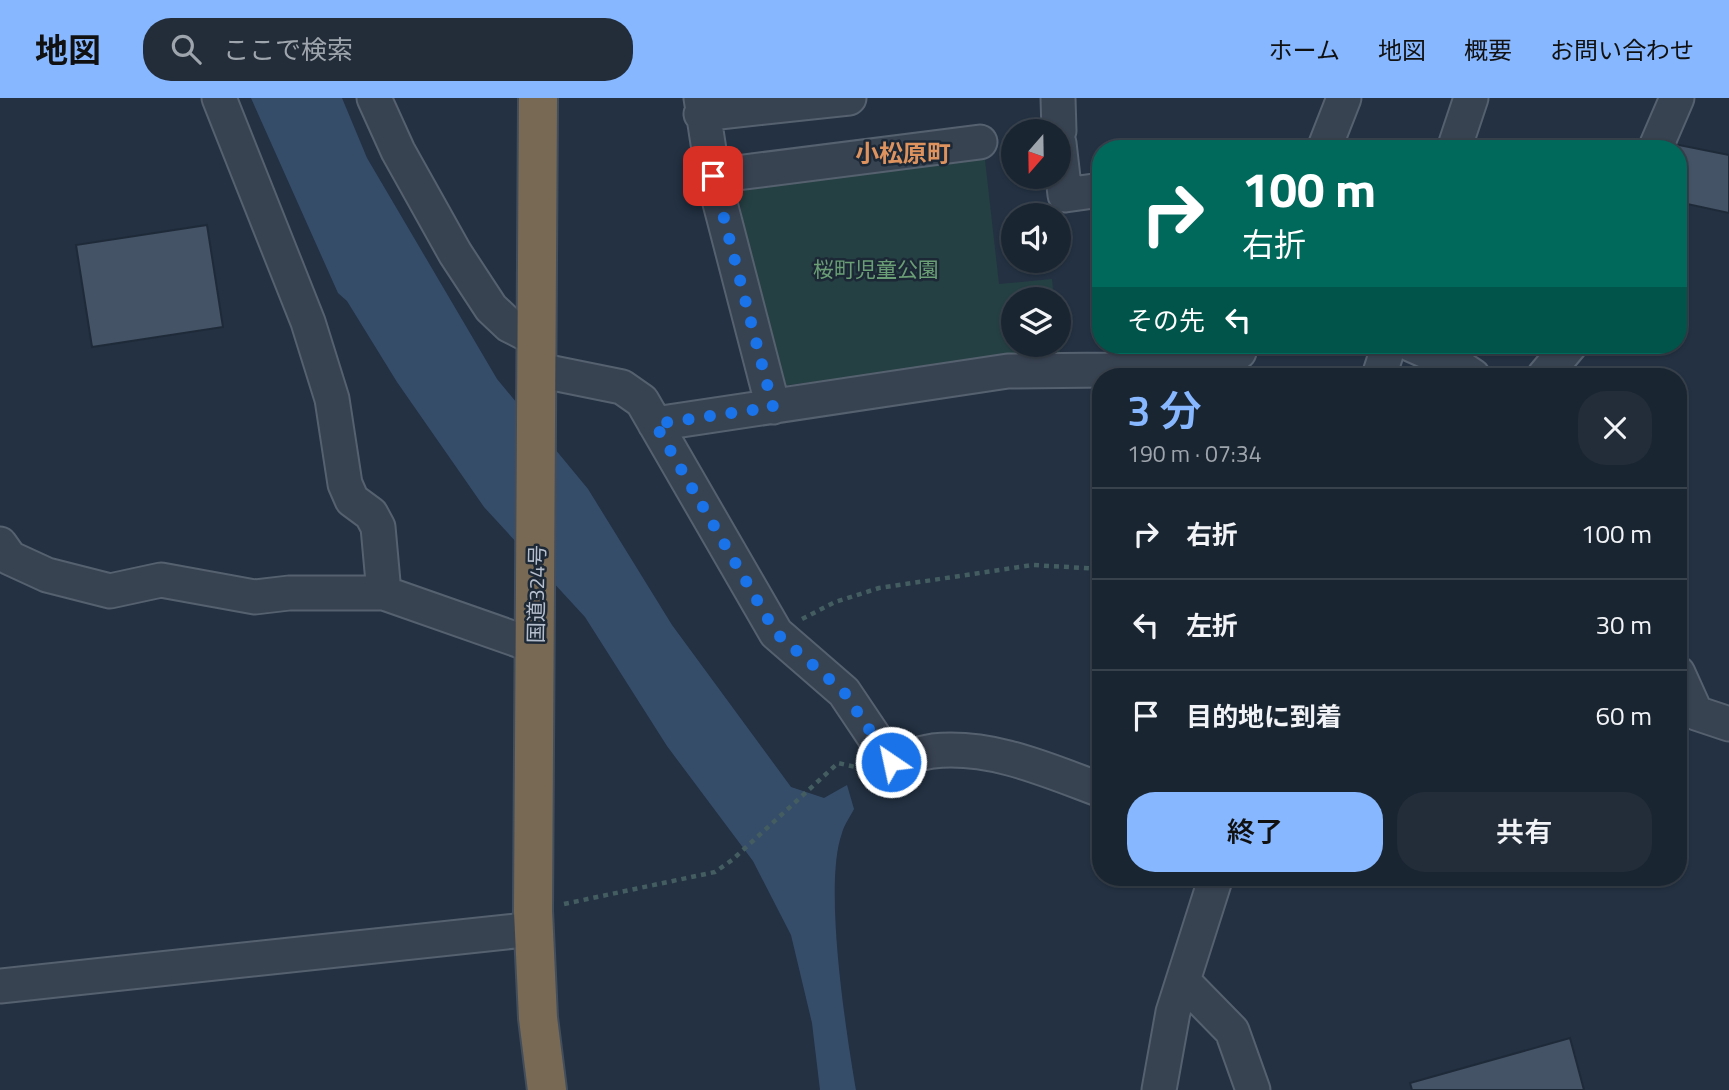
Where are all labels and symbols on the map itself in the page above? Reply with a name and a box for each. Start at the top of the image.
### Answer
north arrow [1001,119,1071,189]
district label: 小松原町 [855,135,951,171]
pin [683,146,743,206]
park label: 桜町児童公園 [813,253,939,285]
street label: 国道324号 [519,545,553,643]
position arrow [854,725,928,799]

